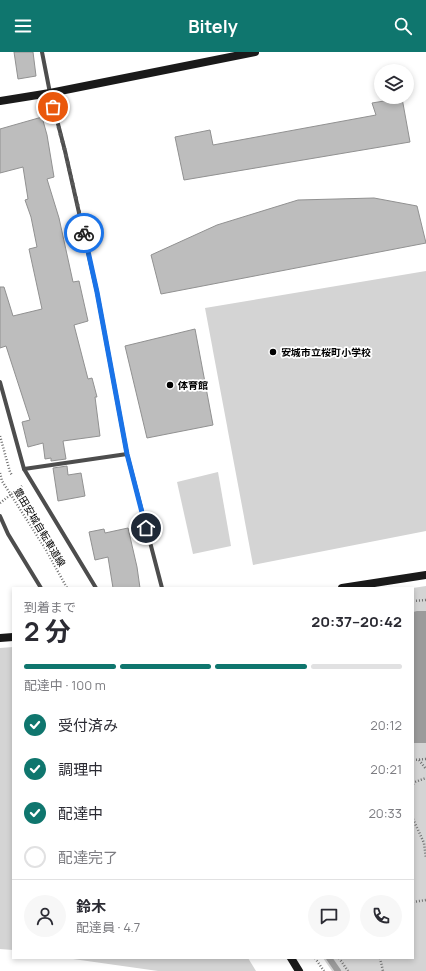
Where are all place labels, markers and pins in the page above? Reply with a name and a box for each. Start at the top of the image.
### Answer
pin [36,90,70,124]
place label: 安城市立桜町小学校 [281,345,371,359]
marker: 安城市立桜町小学校 [268,347,278,357]
place label: 体育館 [177,378,208,392]
marker: 体育館 [165,380,175,390]
pin [129,511,163,545]

